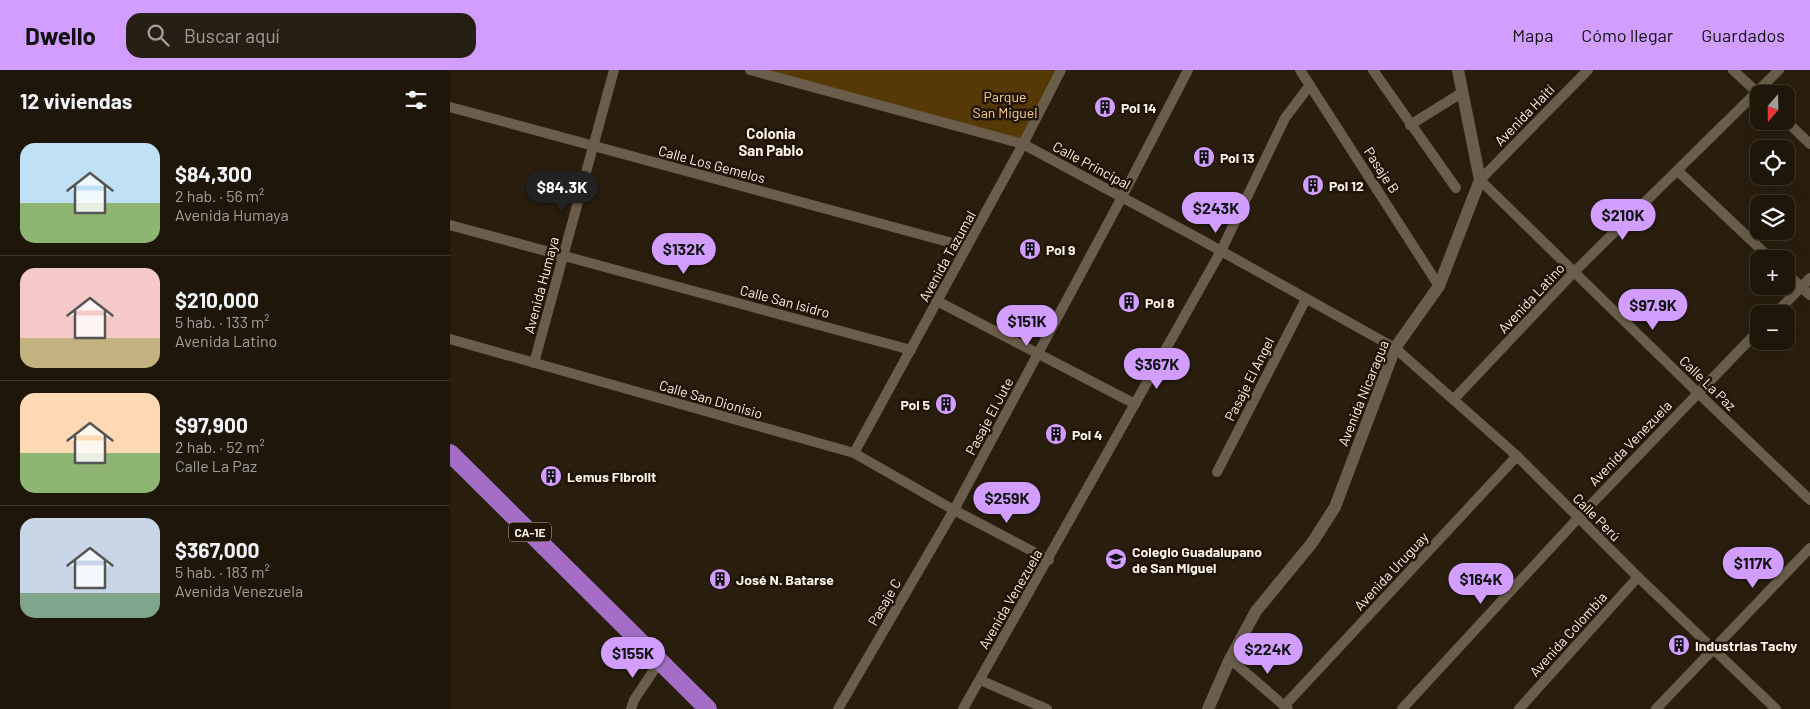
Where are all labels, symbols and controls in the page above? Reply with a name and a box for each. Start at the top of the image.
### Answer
search box [126,13,476,58]
text: Dwello [25,21,96,50]
icon: search [144,21,172,49]
text: Buscar aquí [184,24,280,47]
text: Mapa [1512,24,1553,46]
text: Cómo llegar [1581,24,1673,46]
text: Guardados [1701,24,1785,46]
street label: Avenida Haití [1491,81,1557,149]
north arrow [1750,85,1795,130]
map controls [1750,85,1795,350]
icon: filters [402,86,430,114]
text: 12 viviendas [20,88,132,113]
park label: Parque San Miguel [973,88,1037,121]
building icon: Pol 14 [1093,95,1117,119]
place label: Pol 14 [1121,99,1156,116]
district label: Colonia San Pablo [738,124,804,159]
street label: Calle Principal [1050,137,1134,193]
button: locate [1750,140,1795,185]
street label: Calle Los Gemelos [657,142,768,187]
street label: Pasaje B [1361,144,1403,196]
building icon: Pol 13 [1192,145,1216,169]
place label: Pol 13 [1220,149,1254,166]
text: $84,300 [175,161,252,186]
icon: home [60,163,120,223]
pin: $84.3K [521,170,603,213]
building icon: Pol 12 [1301,173,1325,197]
text: $84.3K [537,177,587,196]
place label: Pol 12 [1329,177,1364,194]
text: 2 hab. · 56 m² [175,186,264,205]
pin: $243K [1181,191,1251,234]
button: layers [1750,195,1795,240]
text: $243K [1193,198,1239,217]
pin: $210K [1588,198,1658,241]
text: Avenida Humaya [175,205,289,224]
text: $210K [1602,205,1644,224]
street label: Avenida Tazumal [915,208,979,304]
pin: $132K [649,232,719,275]
street label: Avenida Humaya [520,235,562,335]
building icon: Pol 9 [1018,237,1042,261]
text: $132K [663,239,705,258]
place label: Pol 9 [1046,241,1075,258]
button: + [1750,250,1795,295]
street label: Avenida Latino [1494,259,1568,337]
street label: Calle San Isidro [738,281,832,321]
text: $210,000 [175,287,259,312]
icon: home [60,288,120,348]
pin: $97.9K [1612,288,1694,331]
building icon: Pol 8 [1117,290,1141,314]
place label: Pol 8 [1145,294,1175,311]
text: $97.9K [1629,295,1677,314]
pin: $151K [992,304,1062,347]
button: − [1750,305,1795,350]
text: $151K [1008,311,1046,330]
text: 5 hab. · 133 m² [175,312,270,331]
text: Avenida Latino [175,331,277,350]
street label: Pasaje El Angel [1221,334,1277,424]
street label: Avenida Nicaragua [1334,338,1392,448]
pin: $367K [1122,348,1192,390]
street label: Calle La Paz [1676,352,1740,414]
text: $367K [1135,354,1179,373]
street label: Pasaje El Jute [961,374,1017,458]
street label: Calle San Dionisio [657,376,765,422]
building icon: Pol 5 [934,392,958,416]
place label: Pol 5 [900,396,930,413]
street label: Avenida Venezuela [1585,397,1675,489]
text: $97,900 [175,412,248,437]
icon: home [60,413,120,473]
building icon: Pol 4 [1044,422,1068,446]
place label: Pol 4 [1072,426,1102,443]
text: 2 hab. · 52 m² [175,437,265,456]
text: Calle La Paz [175,456,257,475]
building icon: Lemus Fibrolit [539,464,563,488]
place label: Lemus Fibrolit [567,468,656,485]
pin: $259K [972,482,1042,524]
text: $259K [984,488,1030,507]
street label: Calle Perú [1570,490,1624,544]
road number: CA-1E [509,522,551,542]
street label: Avenida Uruguay [1350,528,1432,614]
text: $367,000 [175,537,260,562]
icon: home [60,538,120,598]
place label: Colegio Guadalupano de San Miguel [1132,543,1262,576]
street label: Avenida Venezuela [975,546,1045,652]
pin: $117K [1718,546,1788,589]
school or university icon: Colegio Guadalupano de San Miguel [1104,547,1128,571]
text: $117K [1734,553,1772,572]
text: 5 hab. · 183 m² [175,562,270,581]
pin: $164K [1446,562,1516,605]
building icon: José N. Batarse [708,567,732,591]
text: $164K [1459,569,1503,588]
place label: José N. Batarse [736,571,834,588]
street label: Pasaje C [864,575,904,629]
text: Avenida Venezuela [175,581,303,600]
street label: Avenida Colombia [1526,588,1610,680]
pin: $224K [1233,632,1303,675]
building icon: Industrias Tachy [1667,633,1691,657]
pin: $155K [598,636,668,679]
place label: Industrias Tachy [1695,637,1797,654]
text: $224K [1245,639,1291,658]
text: $155K [612,643,654,662]

